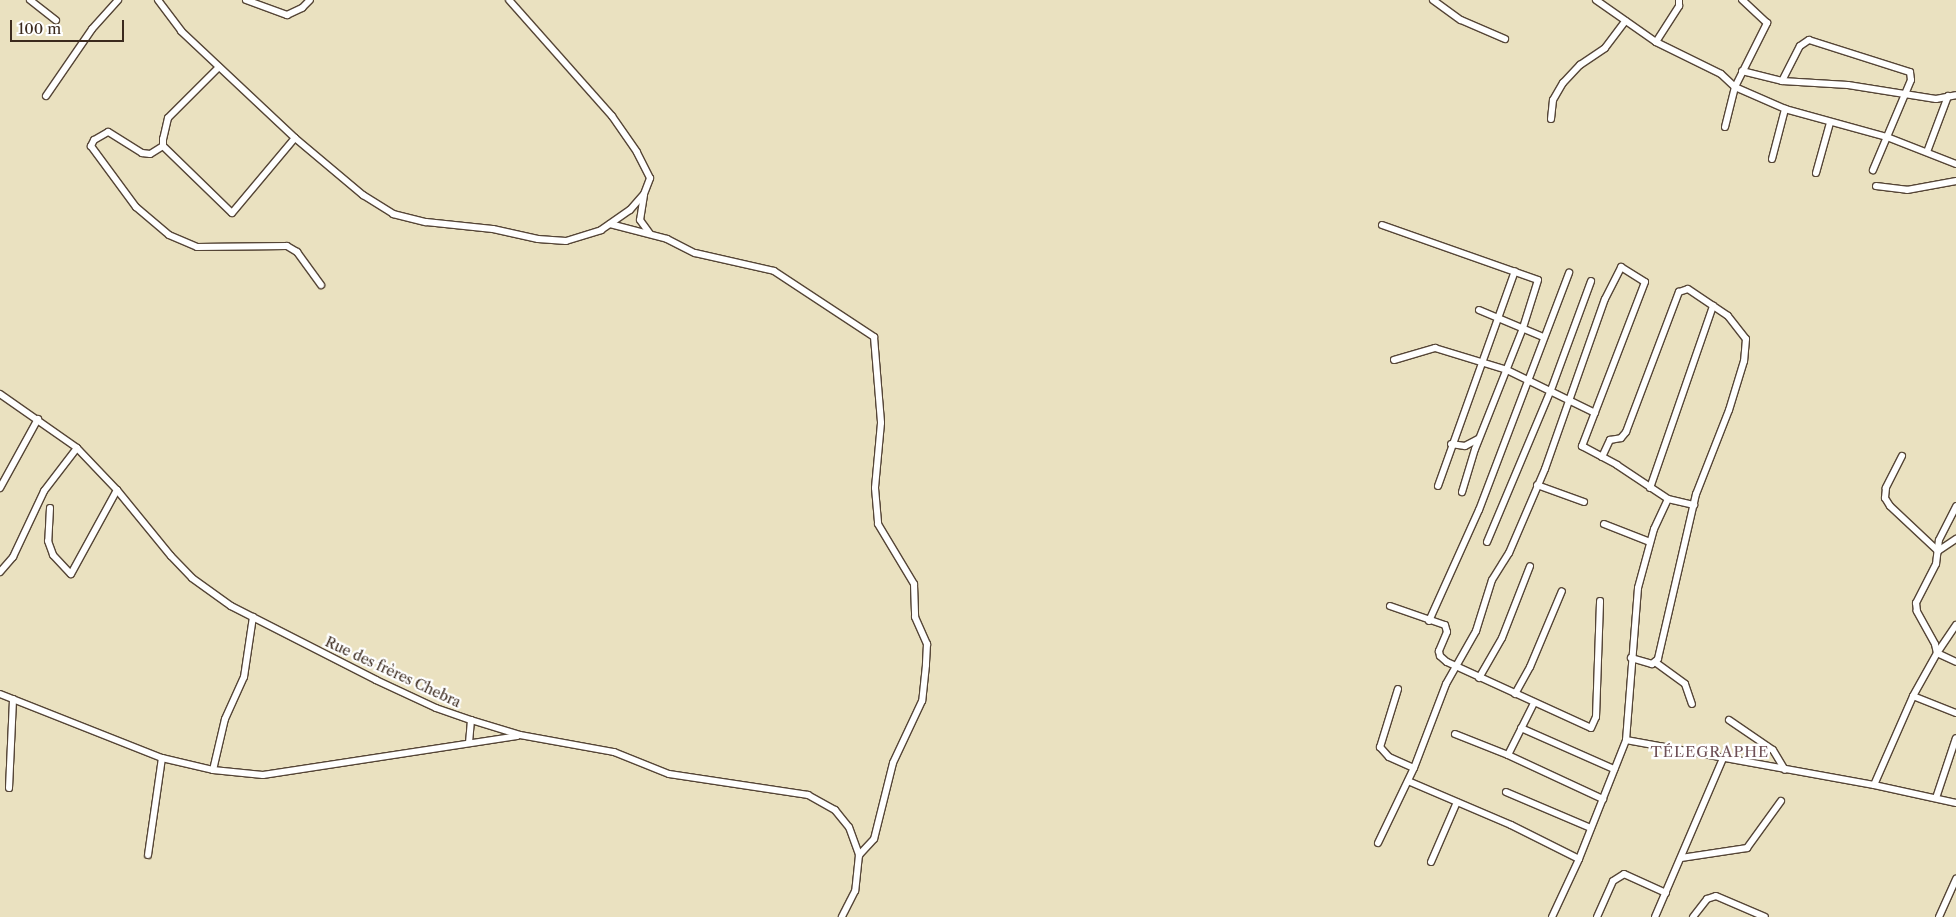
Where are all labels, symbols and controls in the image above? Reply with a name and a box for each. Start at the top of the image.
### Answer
scale bar [12,10,126,42]
text: 100 m [18,19,61,38]
street label: Rue des frères Chebra [323,633,463,711]
district label: TÉLEGRAPHE [1649,743,1771,761]

